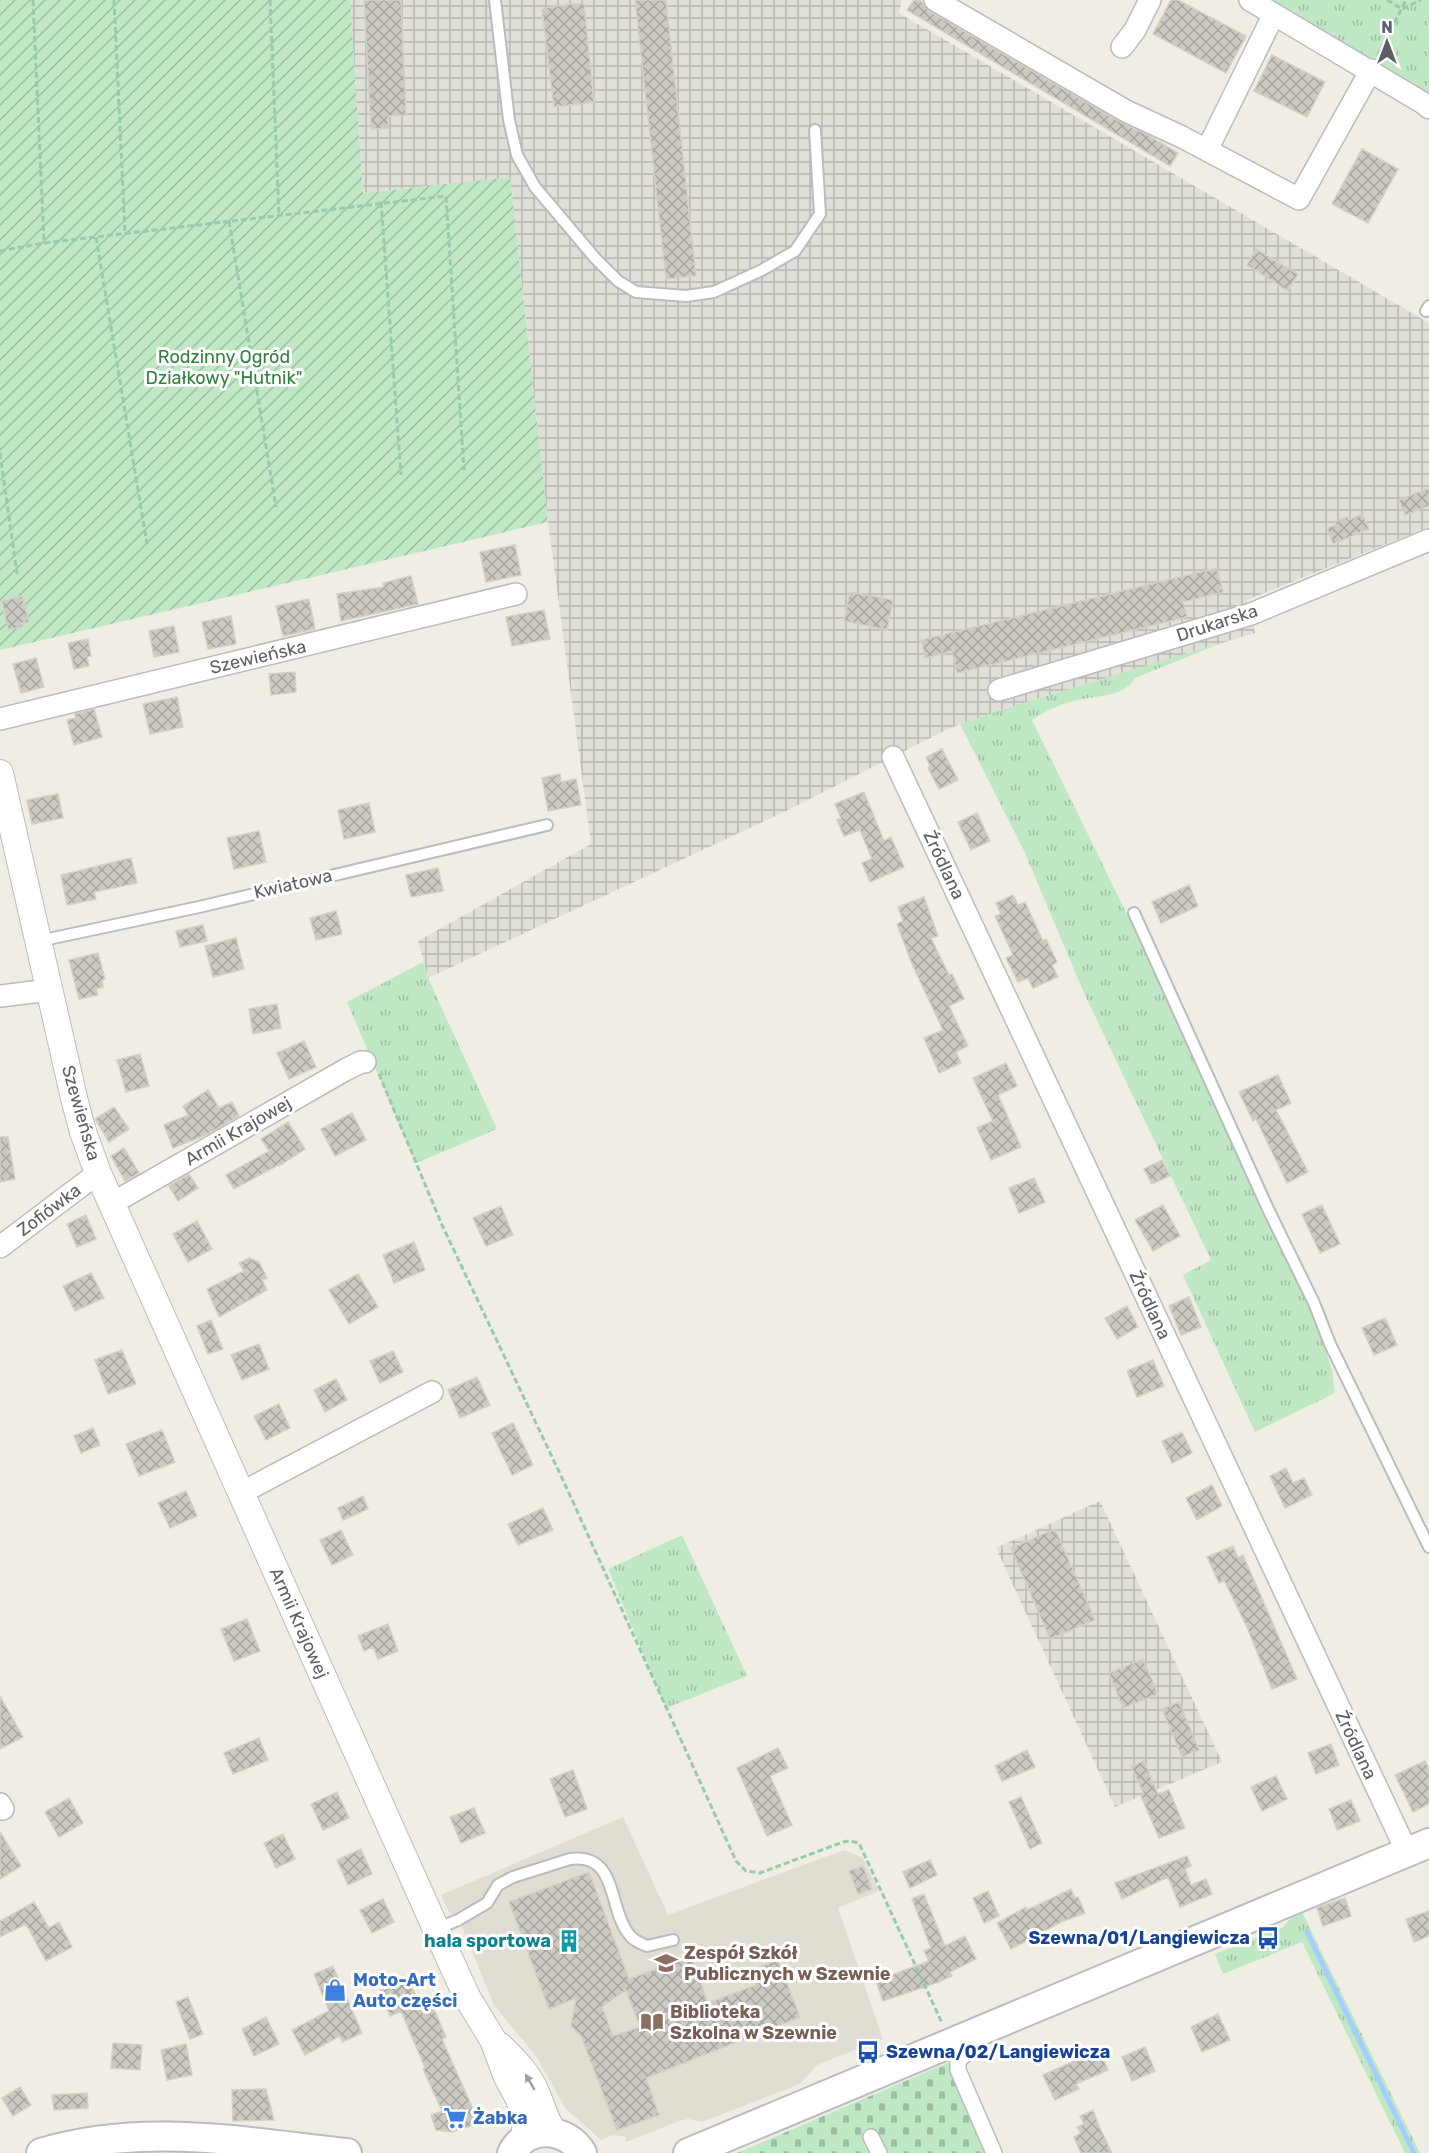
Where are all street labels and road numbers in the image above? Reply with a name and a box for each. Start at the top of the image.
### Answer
street label: Drukarska [1174,600,1260,646]
street label: Szewieńska [208,635,308,679]
street label: Źródlana [918,827,970,903]
street label: Kwiatowa [252,864,334,904]
street label: Szewieńska [57,1063,105,1163]
street label: Armii Krajowej [181,1092,295,1170]
street label: Zofiówka [13,1179,85,1241]
street label: Źródlana [1124,1267,1176,1343]
street label: Armii Krajowej [265,1564,333,1682]
street label: Źródlana [1330,1707,1382,1783]

